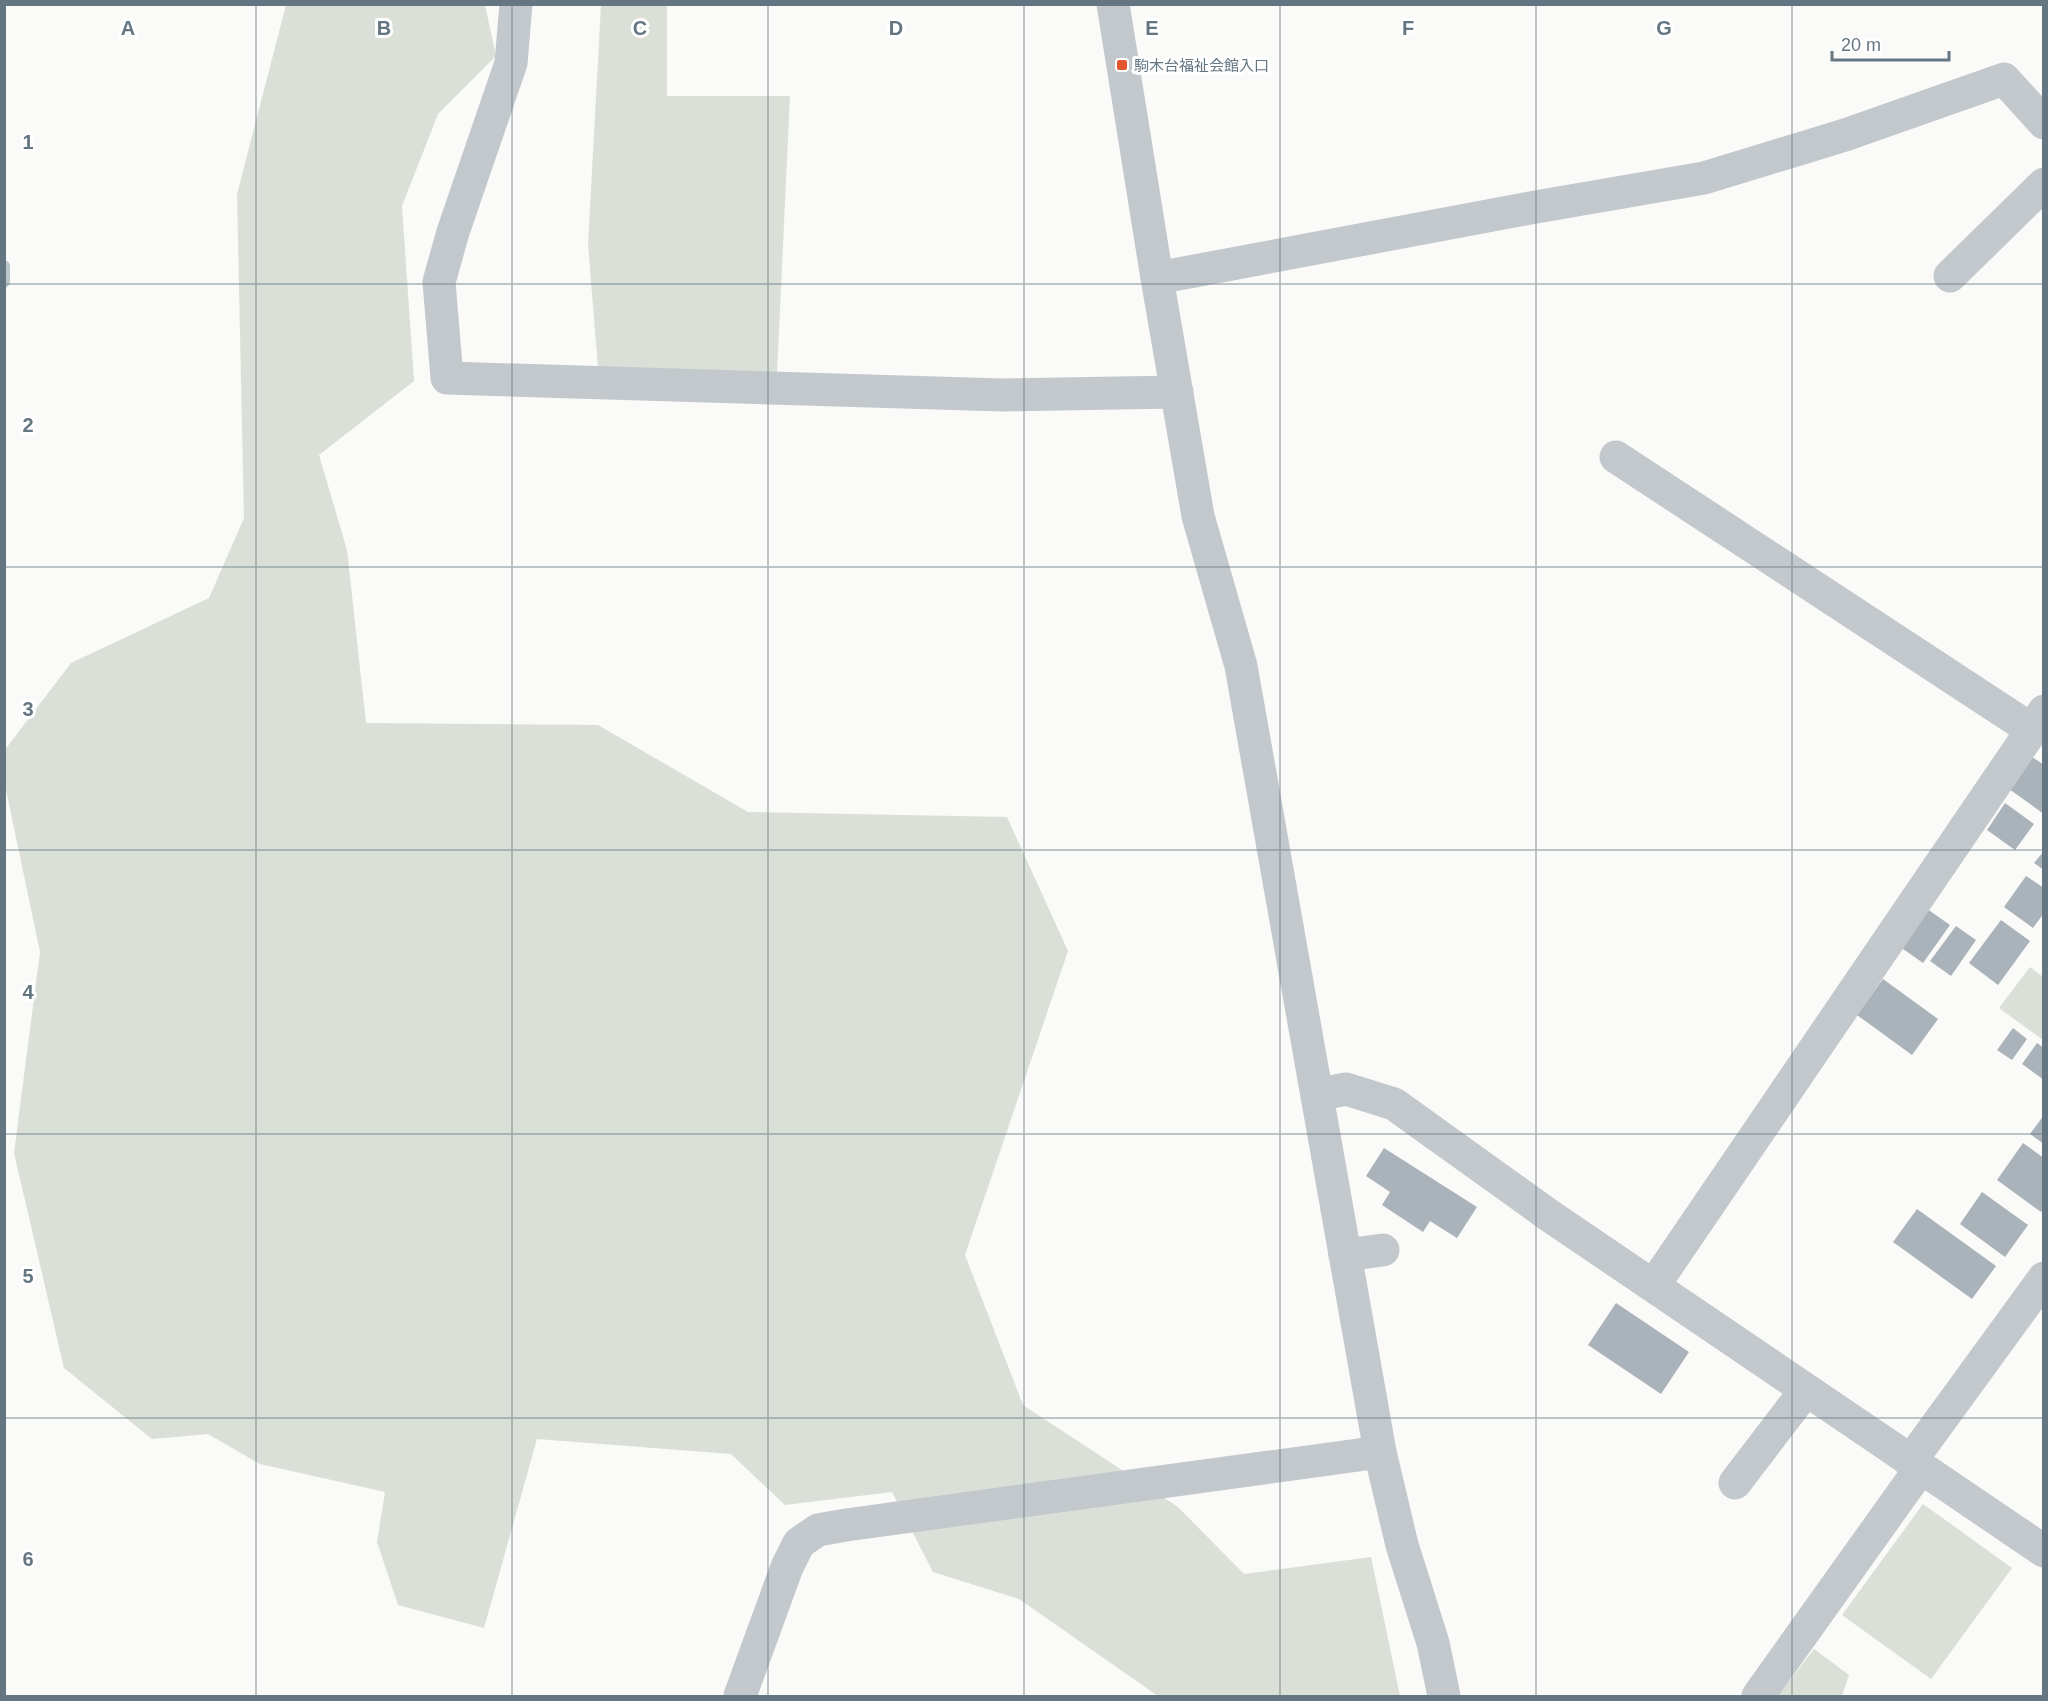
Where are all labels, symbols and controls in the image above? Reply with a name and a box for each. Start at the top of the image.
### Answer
text: A [121,17,135,39]
text: B [377,17,391,39]
text: C [633,17,647,39]
text: D [889,17,903,39]
text: E [1145,17,1159,39]
text: F [1402,17,1414,39]
text: G [1656,17,1672,39]
scale bar [1832,24,1949,62]
text: 20 m [1841,35,1881,55]
place label: 駒木台福祉会館入口 [1134,57,1269,74]
marker: 駒木台福祉会館入口 [1115,58,1129,72]
text: 1 [22,131,34,153]
text: 2 [22,414,34,436]
text: 3 [22,698,34,720]
text: 4 [22,981,34,1003]
text: 5 [22,1265,34,1287]
text: 6 [22,1548,34,1570]

